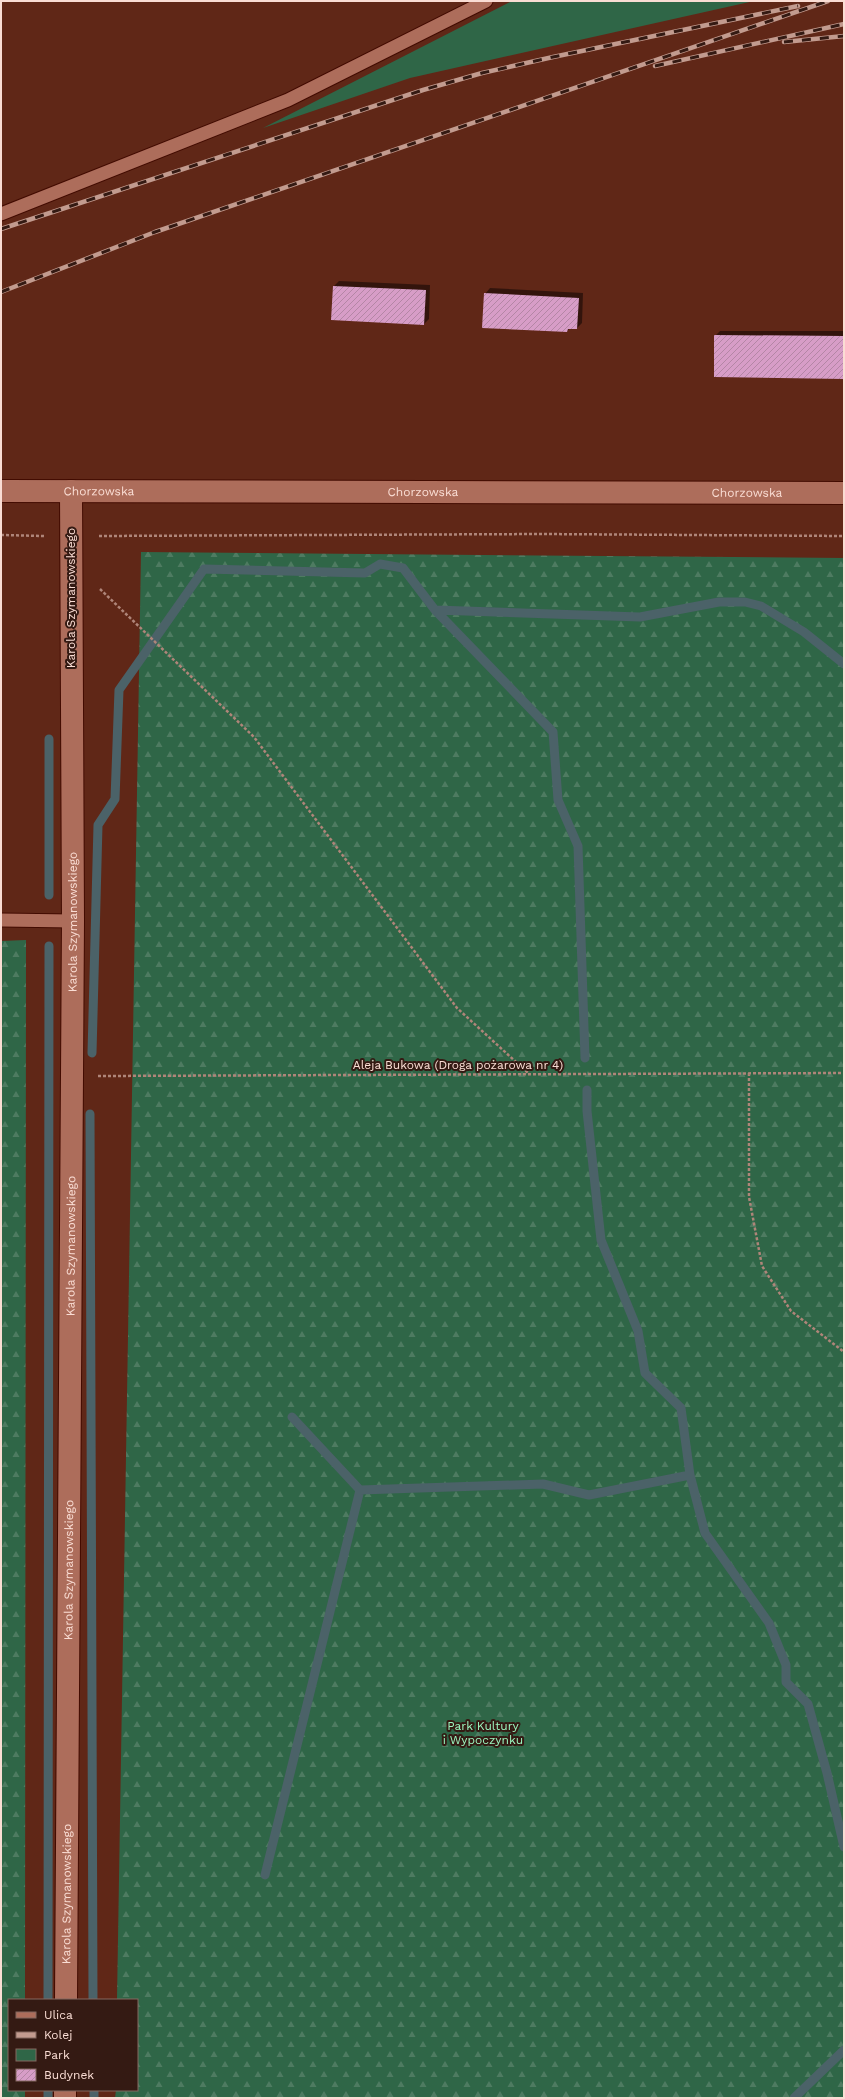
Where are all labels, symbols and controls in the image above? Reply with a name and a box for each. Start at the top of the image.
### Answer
street label: Chorzowska [64,484,135,498]
street label: Chorzowska [388,485,459,499]
street label: Chorzowska [712,486,783,500]
street label: Karola Szymanowskiego [64,528,78,668]
street label: Karola Szymanowskiego [66,852,80,992]
street label: Aleja Bukowa (Droga pożarowa nr 4) [353,1058,563,1072]
street label: Karola Szymanowskiego [63,1176,78,1316]
street label: Karola Szymanowskiego [61,1500,76,1640]
park label: Park Kultury i Wypoczynku [443,1719,523,1747]
street label: Karola Szymanowskiego [59,1824,74,1964]
legend [8,1999,138,2091]
text: Ulica [44,2008,73,2022]
text: Kolej [44,2028,72,2042]
text: Park [44,2048,70,2062]
text: Budynek [44,2068,94,2082]

